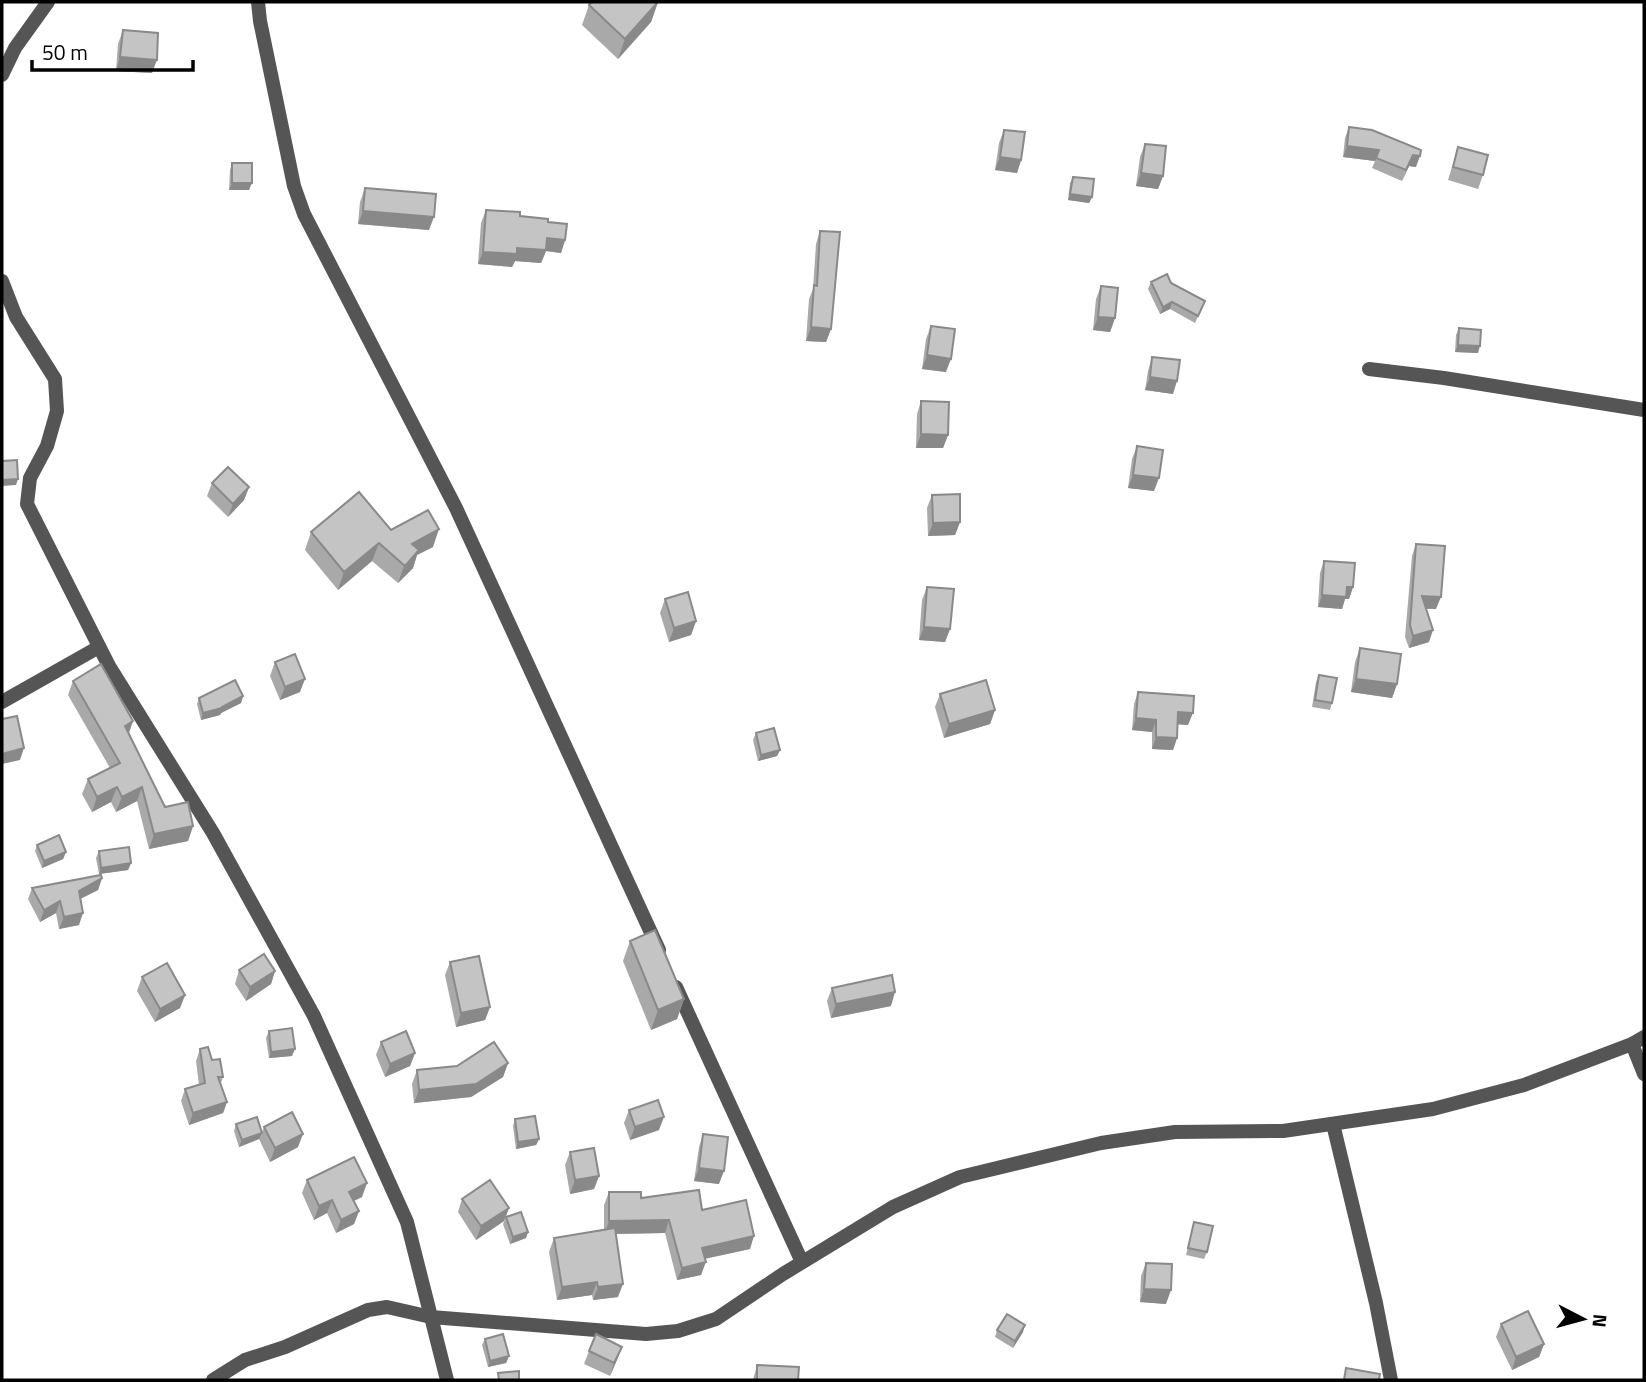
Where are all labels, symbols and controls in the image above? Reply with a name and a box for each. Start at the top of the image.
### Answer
scale bar [32,28,192,72]
text: 50 m [42,36,88,68]
north arrow [1548,1284,1618,1354]
text: N [1585,1313,1616,1329]

